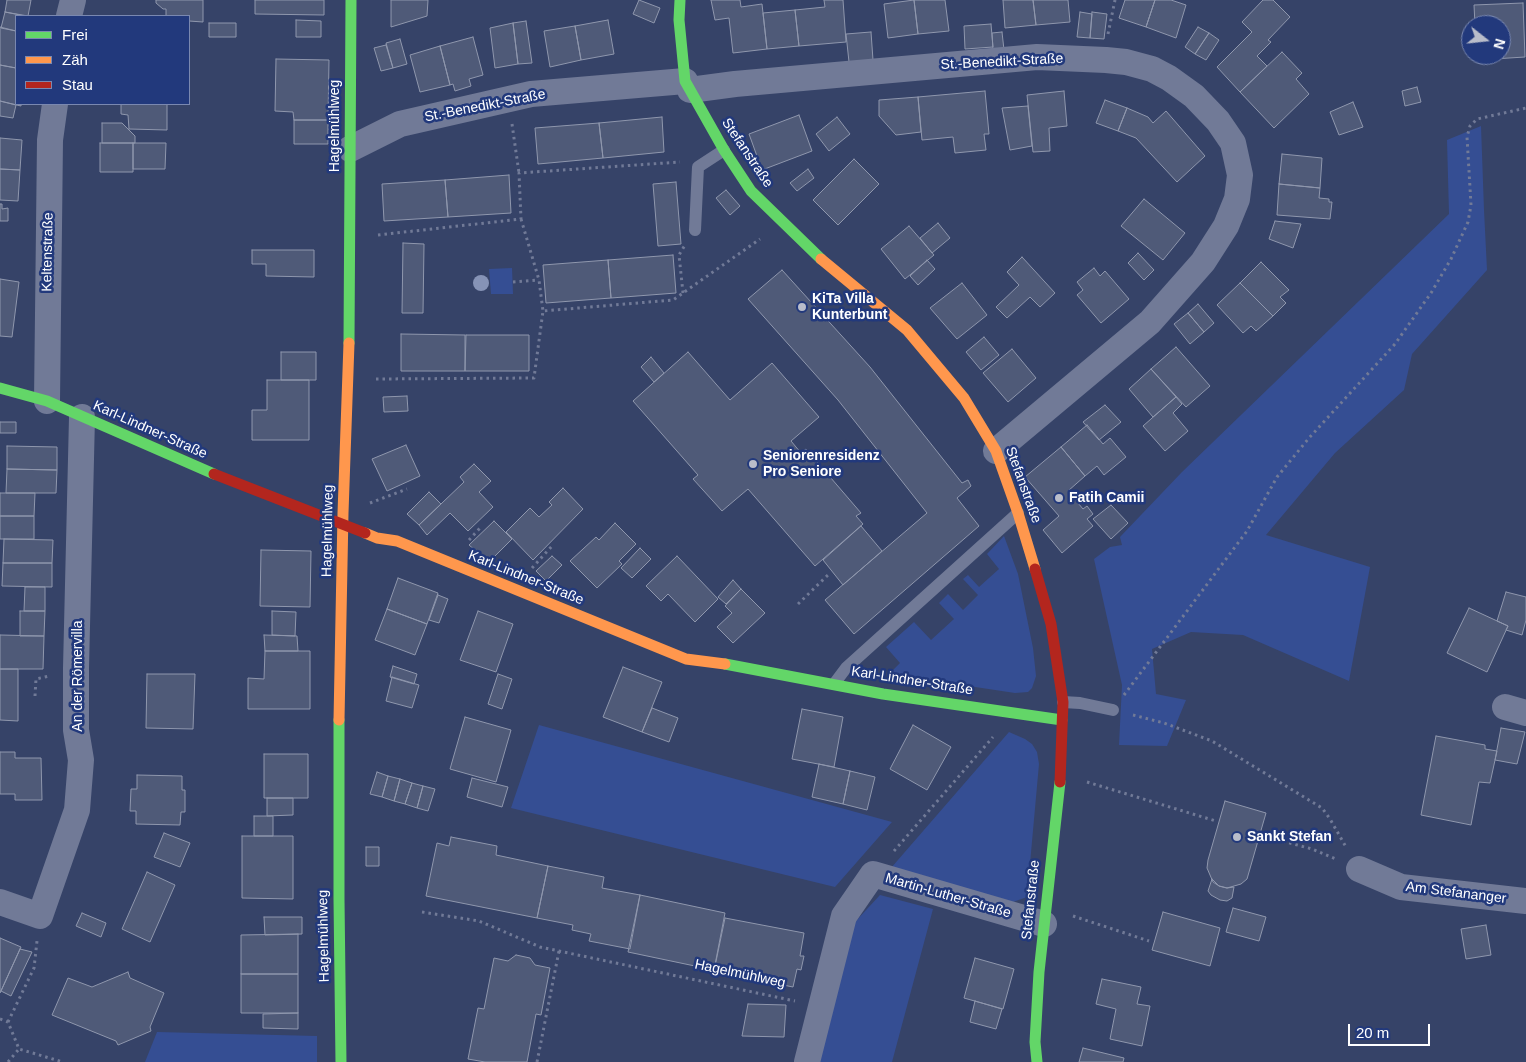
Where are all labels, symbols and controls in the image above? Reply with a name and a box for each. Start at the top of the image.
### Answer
legend [15,15,190,105]
north arrow [1461,15,1511,65]
text: Frei [62,26,88,43]
text: N [1490,37,1509,51]
street label: St.-Benedikt-Straße [940,50,1064,74]
text: Zäh [62,51,88,68]
text: Stau [62,76,93,93]
street label: Hagelmühlweg [327,80,343,172]
street label: St.-Benedikt-Straße [423,86,547,126]
street label: Stefanstraße [718,115,776,191]
street label: Keltenstraße [39,212,57,292]
place label: KiTa Villa Kunterbunt [812,291,887,324]
marker: KiTa Villa Kunterbunt [796,301,808,313]
street label: Karl-Lindner-Straße [90,397,210,463]
street label: Stefanstraße [1001,444,1045,526]
place label: Seniorenresidenz Pro Seniore [763,448,880,481]
marker: Seniorenresidenz Pro Seniore [747,458,759,470]
street label: Hagelmühlweg [319,485,337,577]
place label: Fatih Camii [1069,490,1144,506]
marker: Fatih Camii [1053,492,1065,504]
street label: Karl-Lindner-Straße [466,547,586,609]
street label: An der Römervilla [70,620,86,732]
street label: Karl-Lindner-Straße [850,663,974,699]
place label: Sankt Stefan [1247,829,1332,845]
marker: Sankt Stefan [1231,831,1243,843]
street label: Stefanstraße [1018,859,1044,941]
street label: Martin-Luther-Straße [883,870,1013,922]
street label: Am Stefananger [1405,878,1507,908]
street label: Hagelmühlweg [315,890,333,982]
street label: Hagelmühlweg [693,956,787,992]
scale bar [1351,1014,1434,1046]
text: 20 m [1356,1024,1389,1041]

